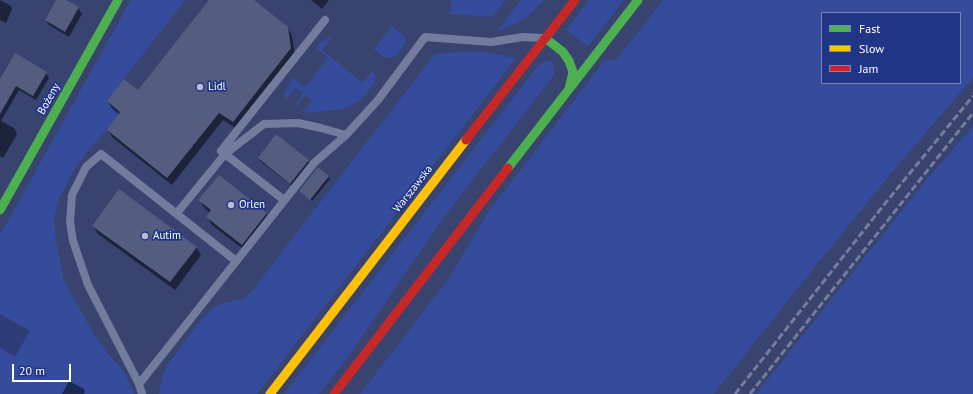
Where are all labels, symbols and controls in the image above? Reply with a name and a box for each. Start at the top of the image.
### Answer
legend [821,12,961,84]
text: Fast [859,21,880,36]
text: Slow [859,41,884,56]
text: Jam [859,61,878,76]
place label: Lidl [208,80,226,94]
street label: Bożeny [35,81,63,117]
marker: Lidl [195,82,205,92]
street label: Warszawska [390,163,436,215]
place label: Orlen [239,198,265,212]
marker: Orlen [226,200,236,210]
place label: Autim [153,229,181,243]
marker: Autim [140,231,150,241]
scale bar [14,356,73,382]
text: 20 m [19,363,45,378]

